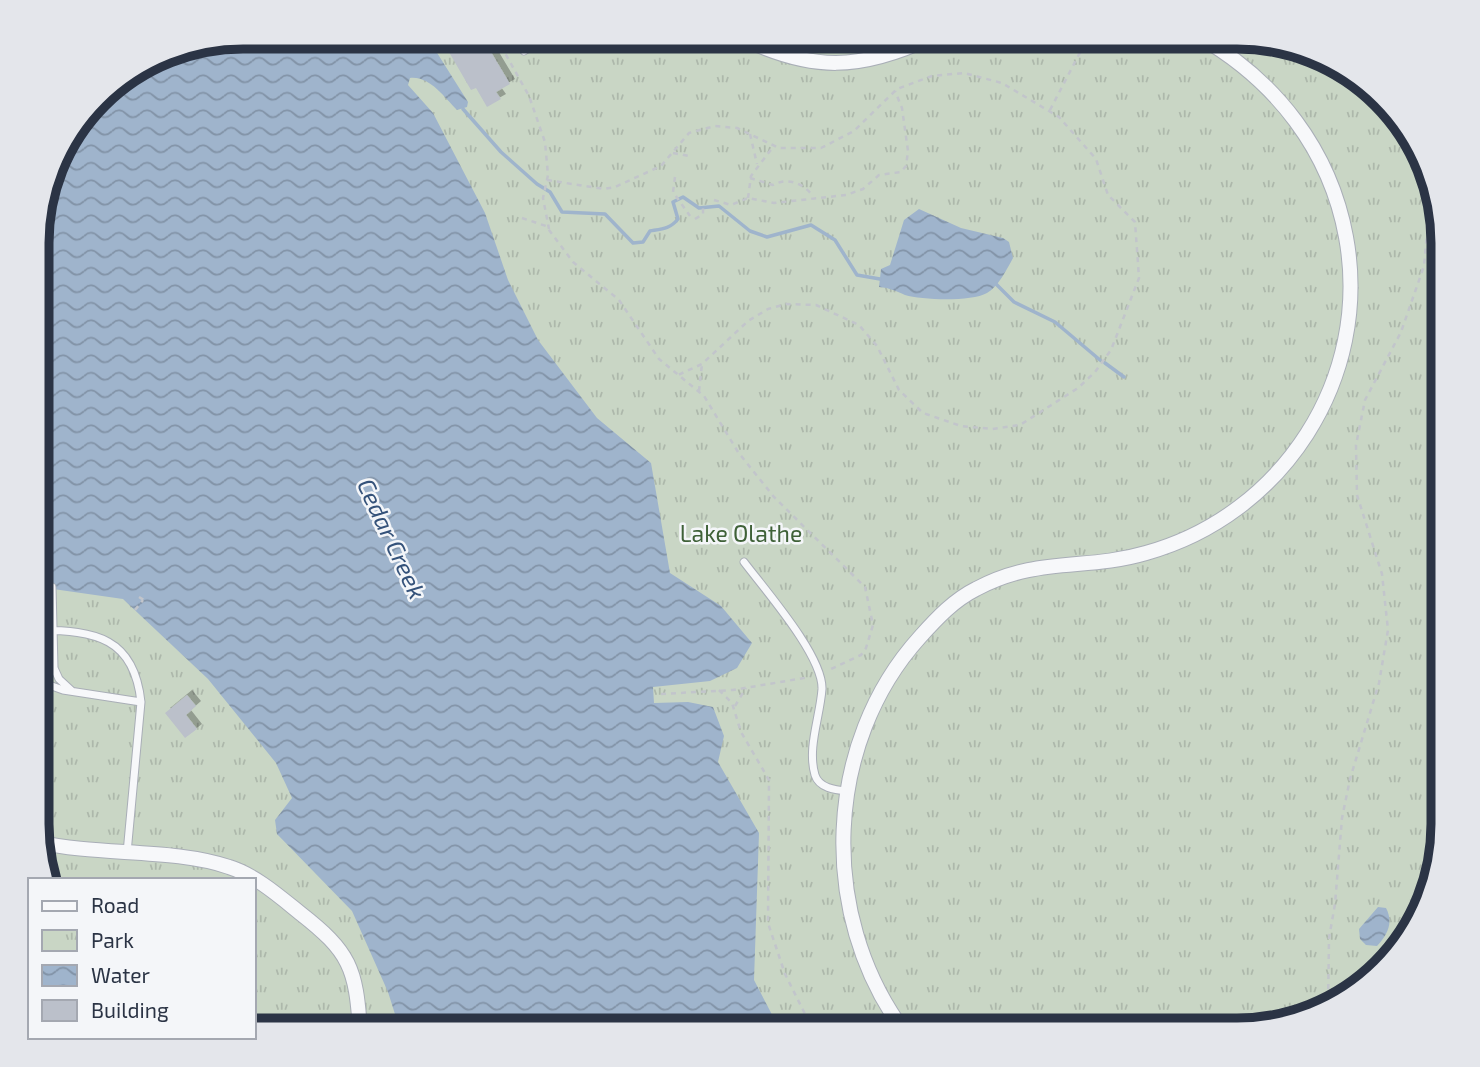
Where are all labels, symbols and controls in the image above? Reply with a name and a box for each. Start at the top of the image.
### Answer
water label: Cedar Creek [352,474,433,603]
park label: Lake Olathe [680,519,802,547]
legend [28,878,256,1039]
text: Road [91,892,139,917]
text: Park [91,927,134,952]
text: Water [91,962,150,987]
text: Building [91,997,169,1022]

